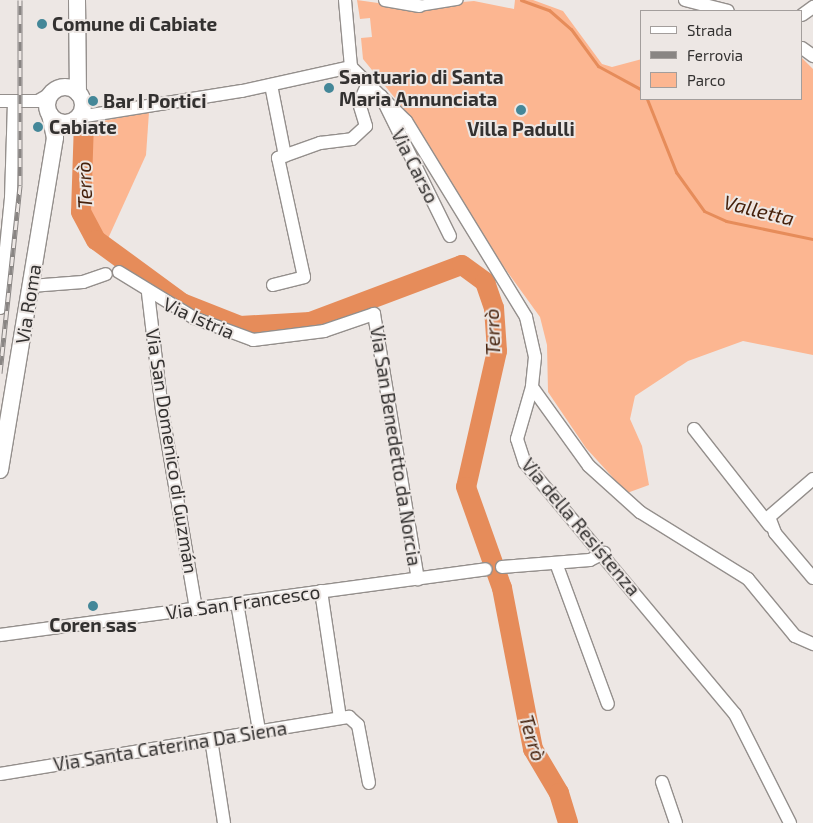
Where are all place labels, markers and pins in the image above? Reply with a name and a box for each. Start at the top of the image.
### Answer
place label: Comune di Cabiate [52,13,217,35]
marker: Comune di Cabiate [36,18,48,30]
place label: Santuario di Santa Maria Annunciata [339,66,504,110]
marker: Santuario di Santa Maria Annunciata [323,82,335,94]
place label: Bar I Portici [103,90,207,112]
marker: Bar I Portici [87,95,99,107]
marker: Villa Padulli [515,104,527,116]
place label: Cabiate [49,116,117,138]
place label: Villa Padulli [467,118,575,140]
marker: Cabiate [31,120,45,134]
marker: Coren sas [87,600,99,612]
place label: Coren sas [49,614,137,636]

